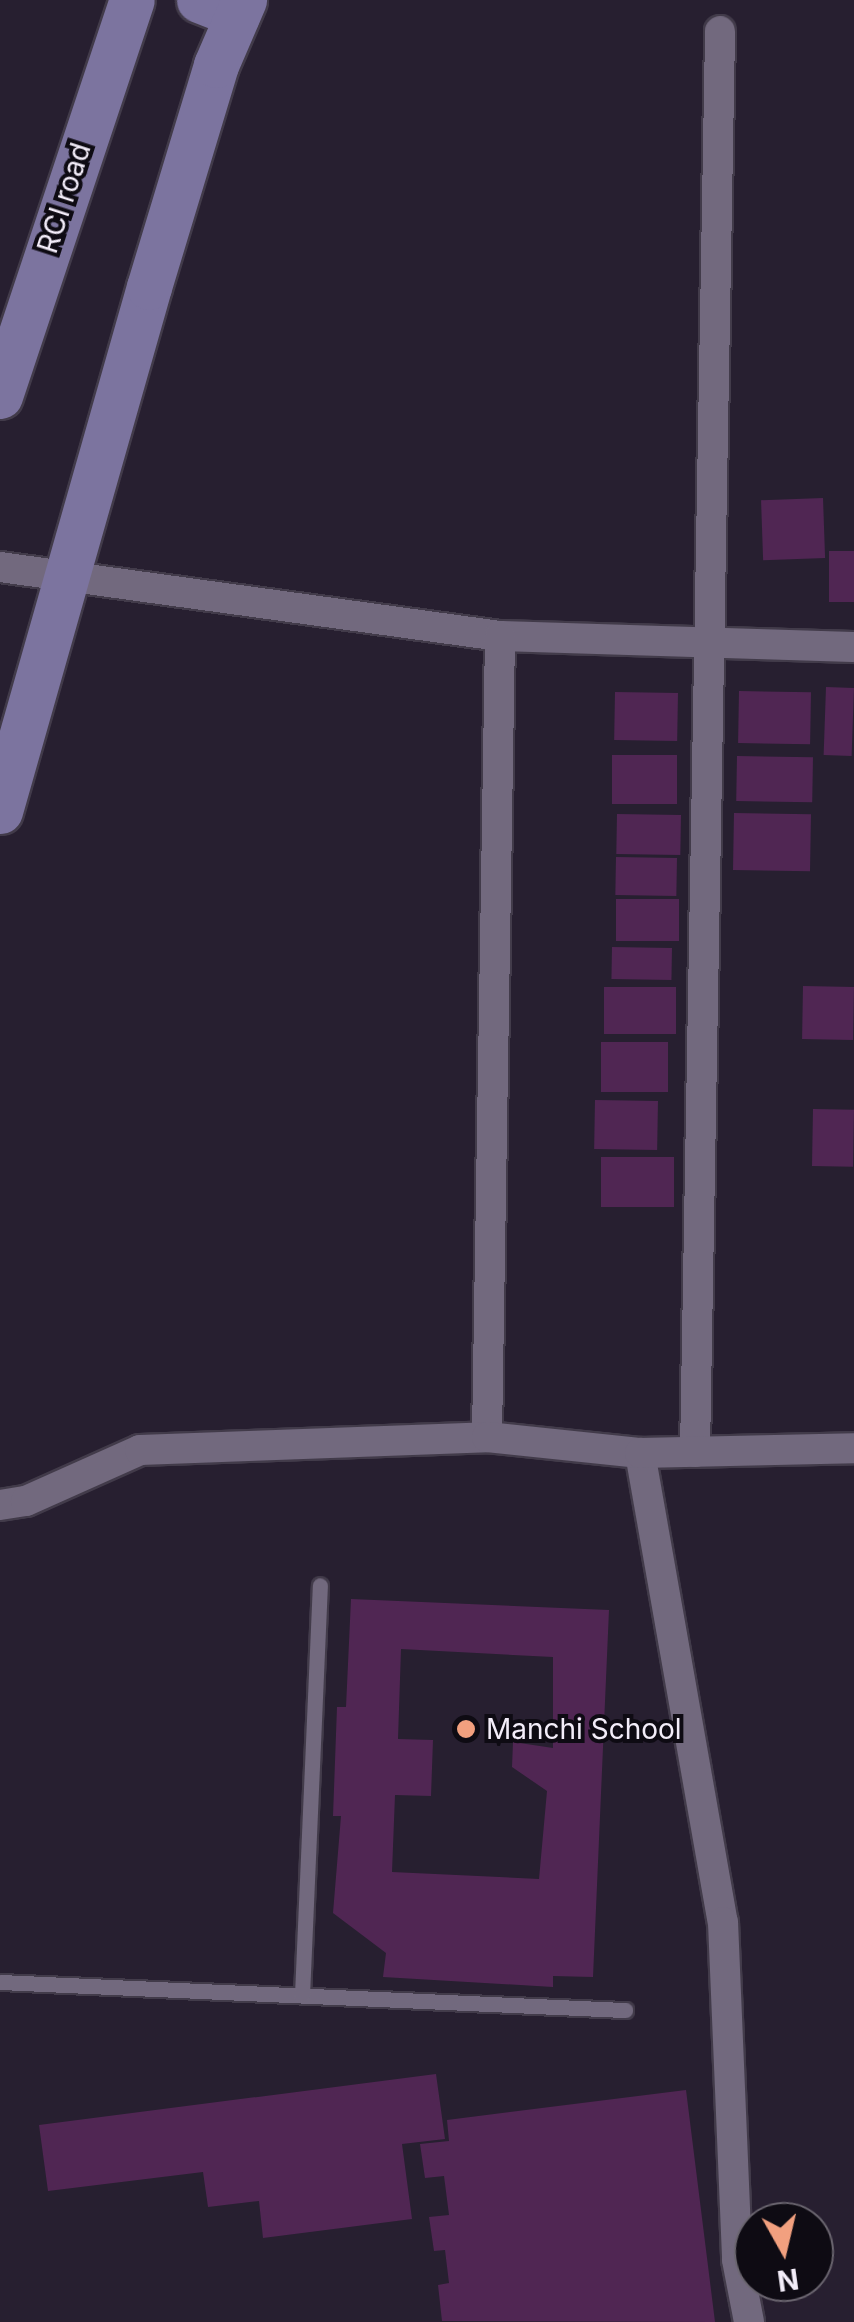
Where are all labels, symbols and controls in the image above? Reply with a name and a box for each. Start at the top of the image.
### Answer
street label: RCI road [30,139,98,257]
place label: Manchi School [486,1712,682,1746]
marker: Manchi School [455,1718,477,1740]
north arrow [734,2202,834,2302]
text: N [775,2261,801,2298]

